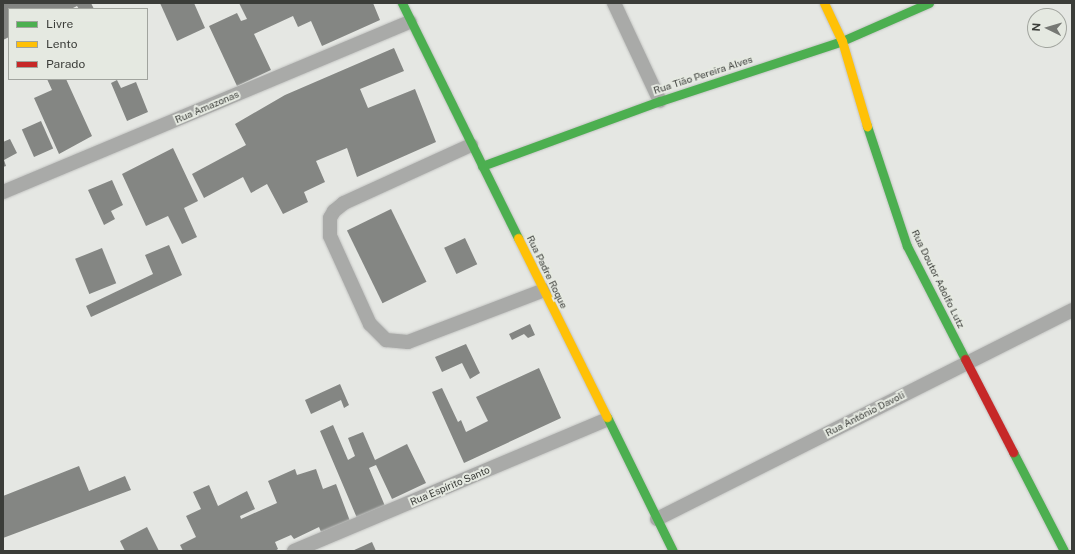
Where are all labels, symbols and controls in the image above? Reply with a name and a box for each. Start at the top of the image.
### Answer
legend [8,8,148,80]
north arrow [1027,8,1067,48]
text: Livre [46,17,73,31]
text: N [1030,22,1042,32]
text: Lento [46,37,77,51]
street label: Rua Tião Pereira Alves [652,53,754,97]
text: Parado [46,57,85,71]
street label: Rua Amazonas [173,88,241,126]
street label: Rua Doutor Adolfo Lutz [909,228,967,330]
street label: Rua Padre Roque [524,233,570,311]
street label: Rua Antônio Davoli [823,389,907,439]
street label: Rua Espírito Santo [408,464,492,508]

